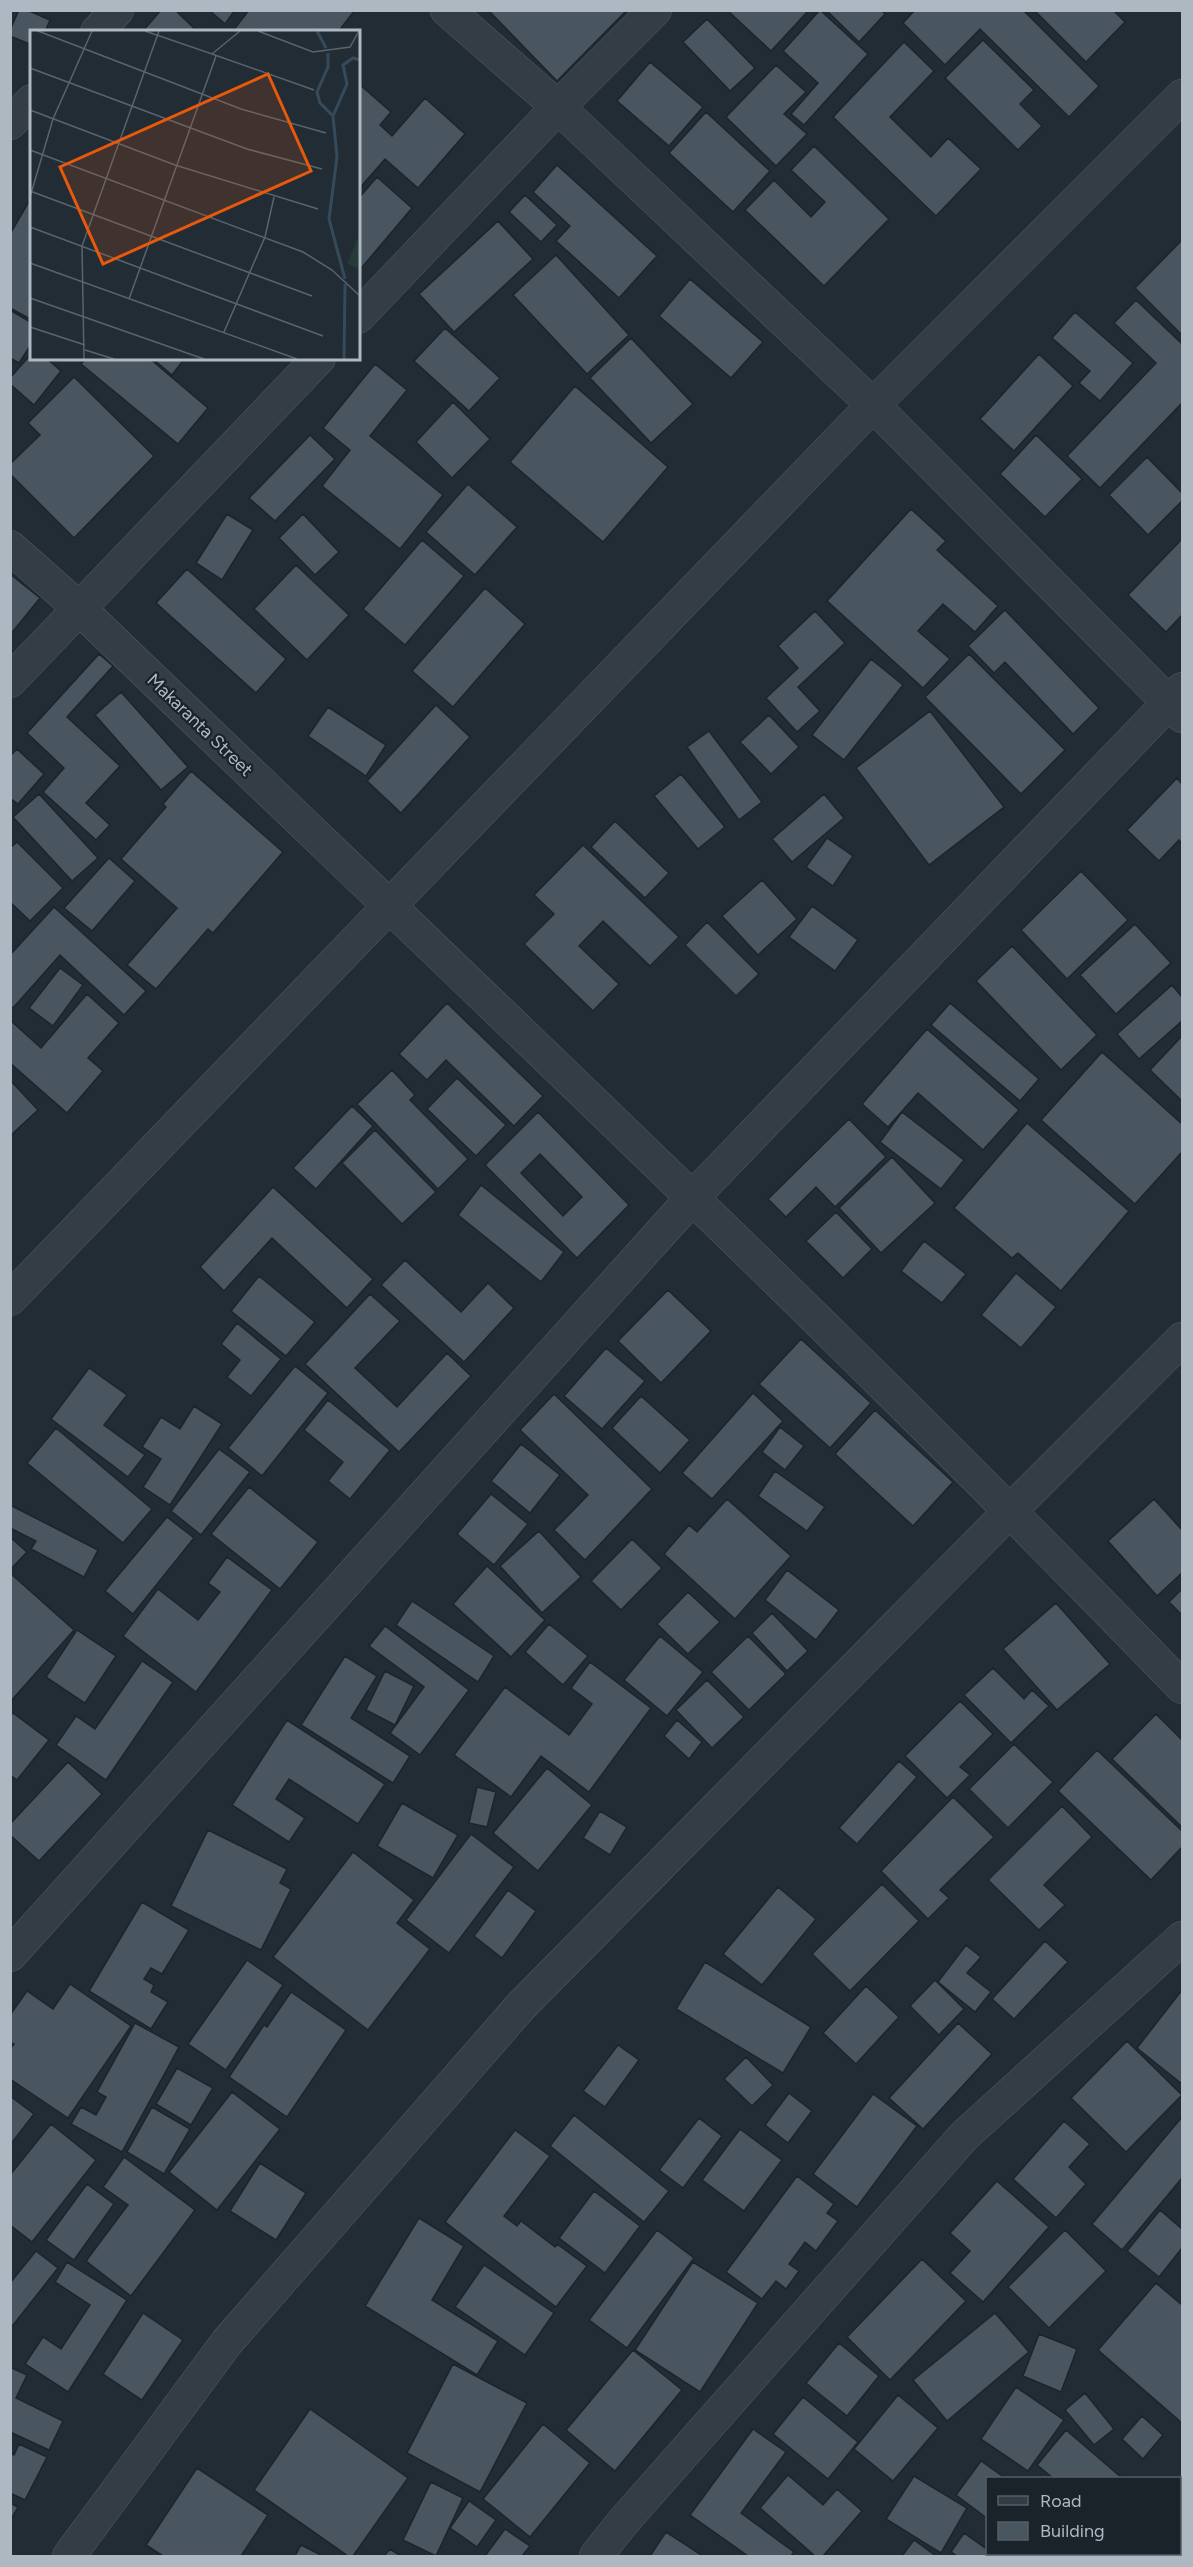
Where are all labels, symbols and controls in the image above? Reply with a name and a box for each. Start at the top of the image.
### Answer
inset map [30,30,360,360]
street label: Makaranta Street [143,669,257,781]
legend [986,2477,1181,2555]
text: Road [1040,2490,1081,2512]
text: Building [1040,2520,1105,2542]

